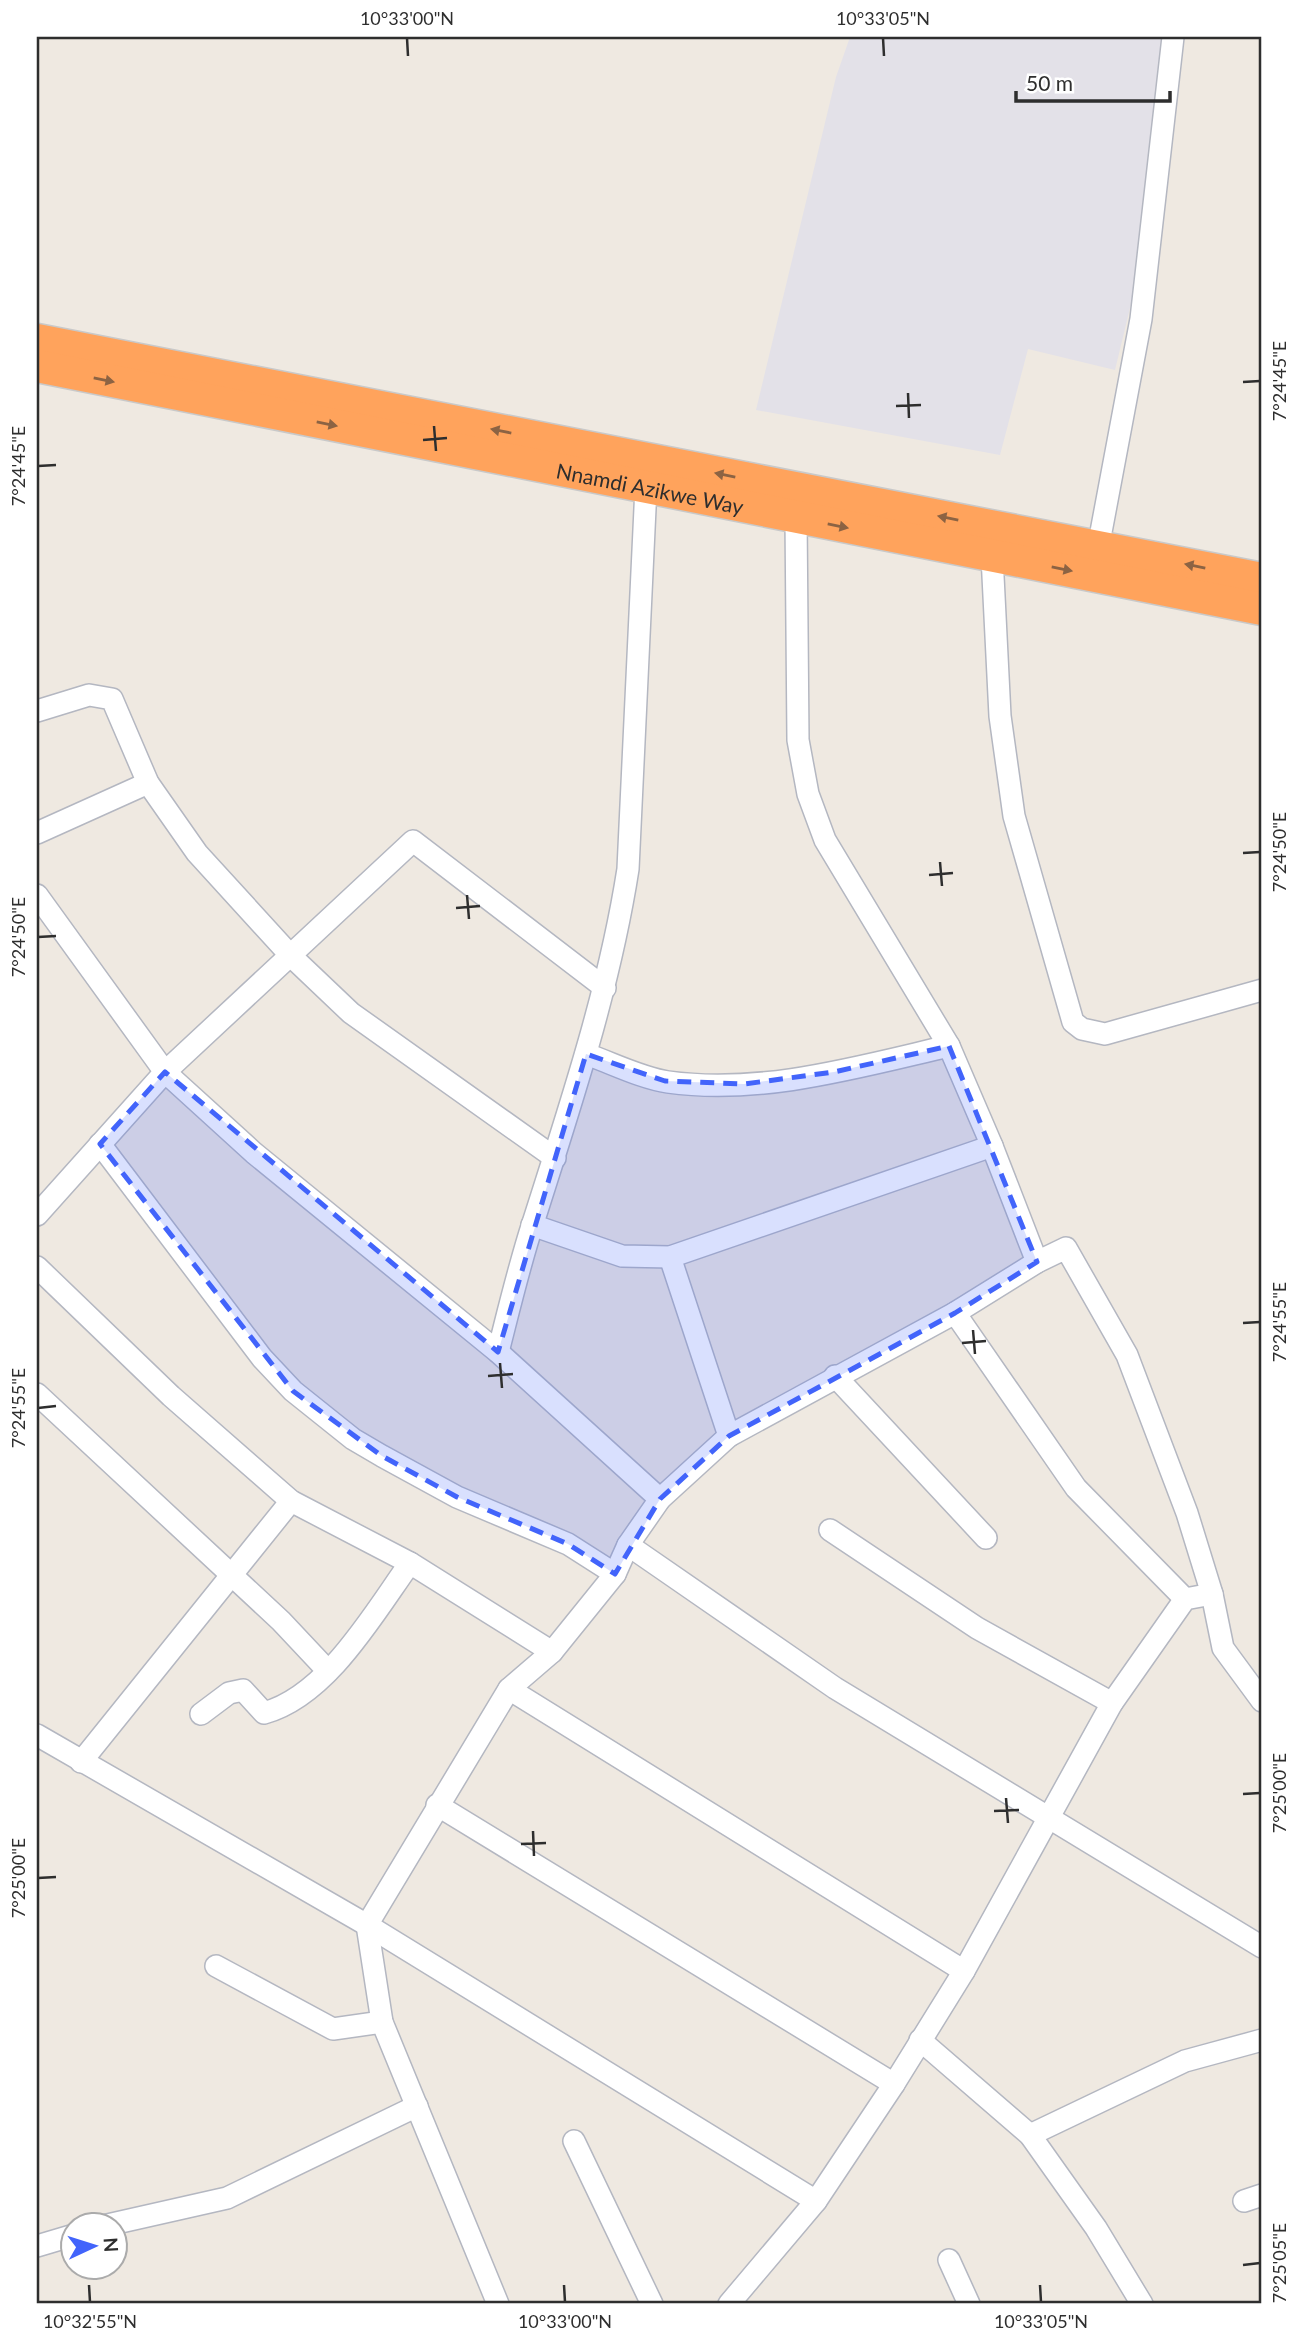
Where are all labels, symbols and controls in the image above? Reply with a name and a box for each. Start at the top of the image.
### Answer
text: 10°33'00"N [360,7,454,29]
text: 10°33'05"N [836,7,930,29]
scale bar [1016,60,1170,104]
text: 50 m [1026,70,1073,95]
text: 7°24'45"E [1268,341,1290,421]
one-way arrow [93,374,115,385]
one-way arrow [316,419,338,430]
one-way arrow [490,425,512,436]
text: 7°24'45"E [7,426,29,506]
street label: Nnamdi Azikwe Way [554,457,746,518]
one-way arrow [713,469,735,480]
one-way arrow [937,513,959,524]
one-way arrow [827,520,849,531]
one-way arrow [1184,561,1206,572]
one-way arrow [1051,564,1073,575]
text: 7°24'50"E [1268,812,1290,892]
text: 7°24'50"E [7,897,29,977]
text: 7°24'55"E [1268,1282,1290,1362]
text: 7°24'55"E [7,1368,29,1448]
text: 7°25'00"E [1268,1753,1290,1833]
text: 7°25'00"E [7,1838,29,1918]
north arrow [60,2212,130,2282]
text: 7°25'05"E [1268,2223,1290,2303]
text: N [99,2237,123,2253]
text: 10°32'55"N [43,2310,137,2332]
text: 10°33'00"N [518,2310,612,2332]
text: 10°33'05"N [994,2310,1088,2332]

